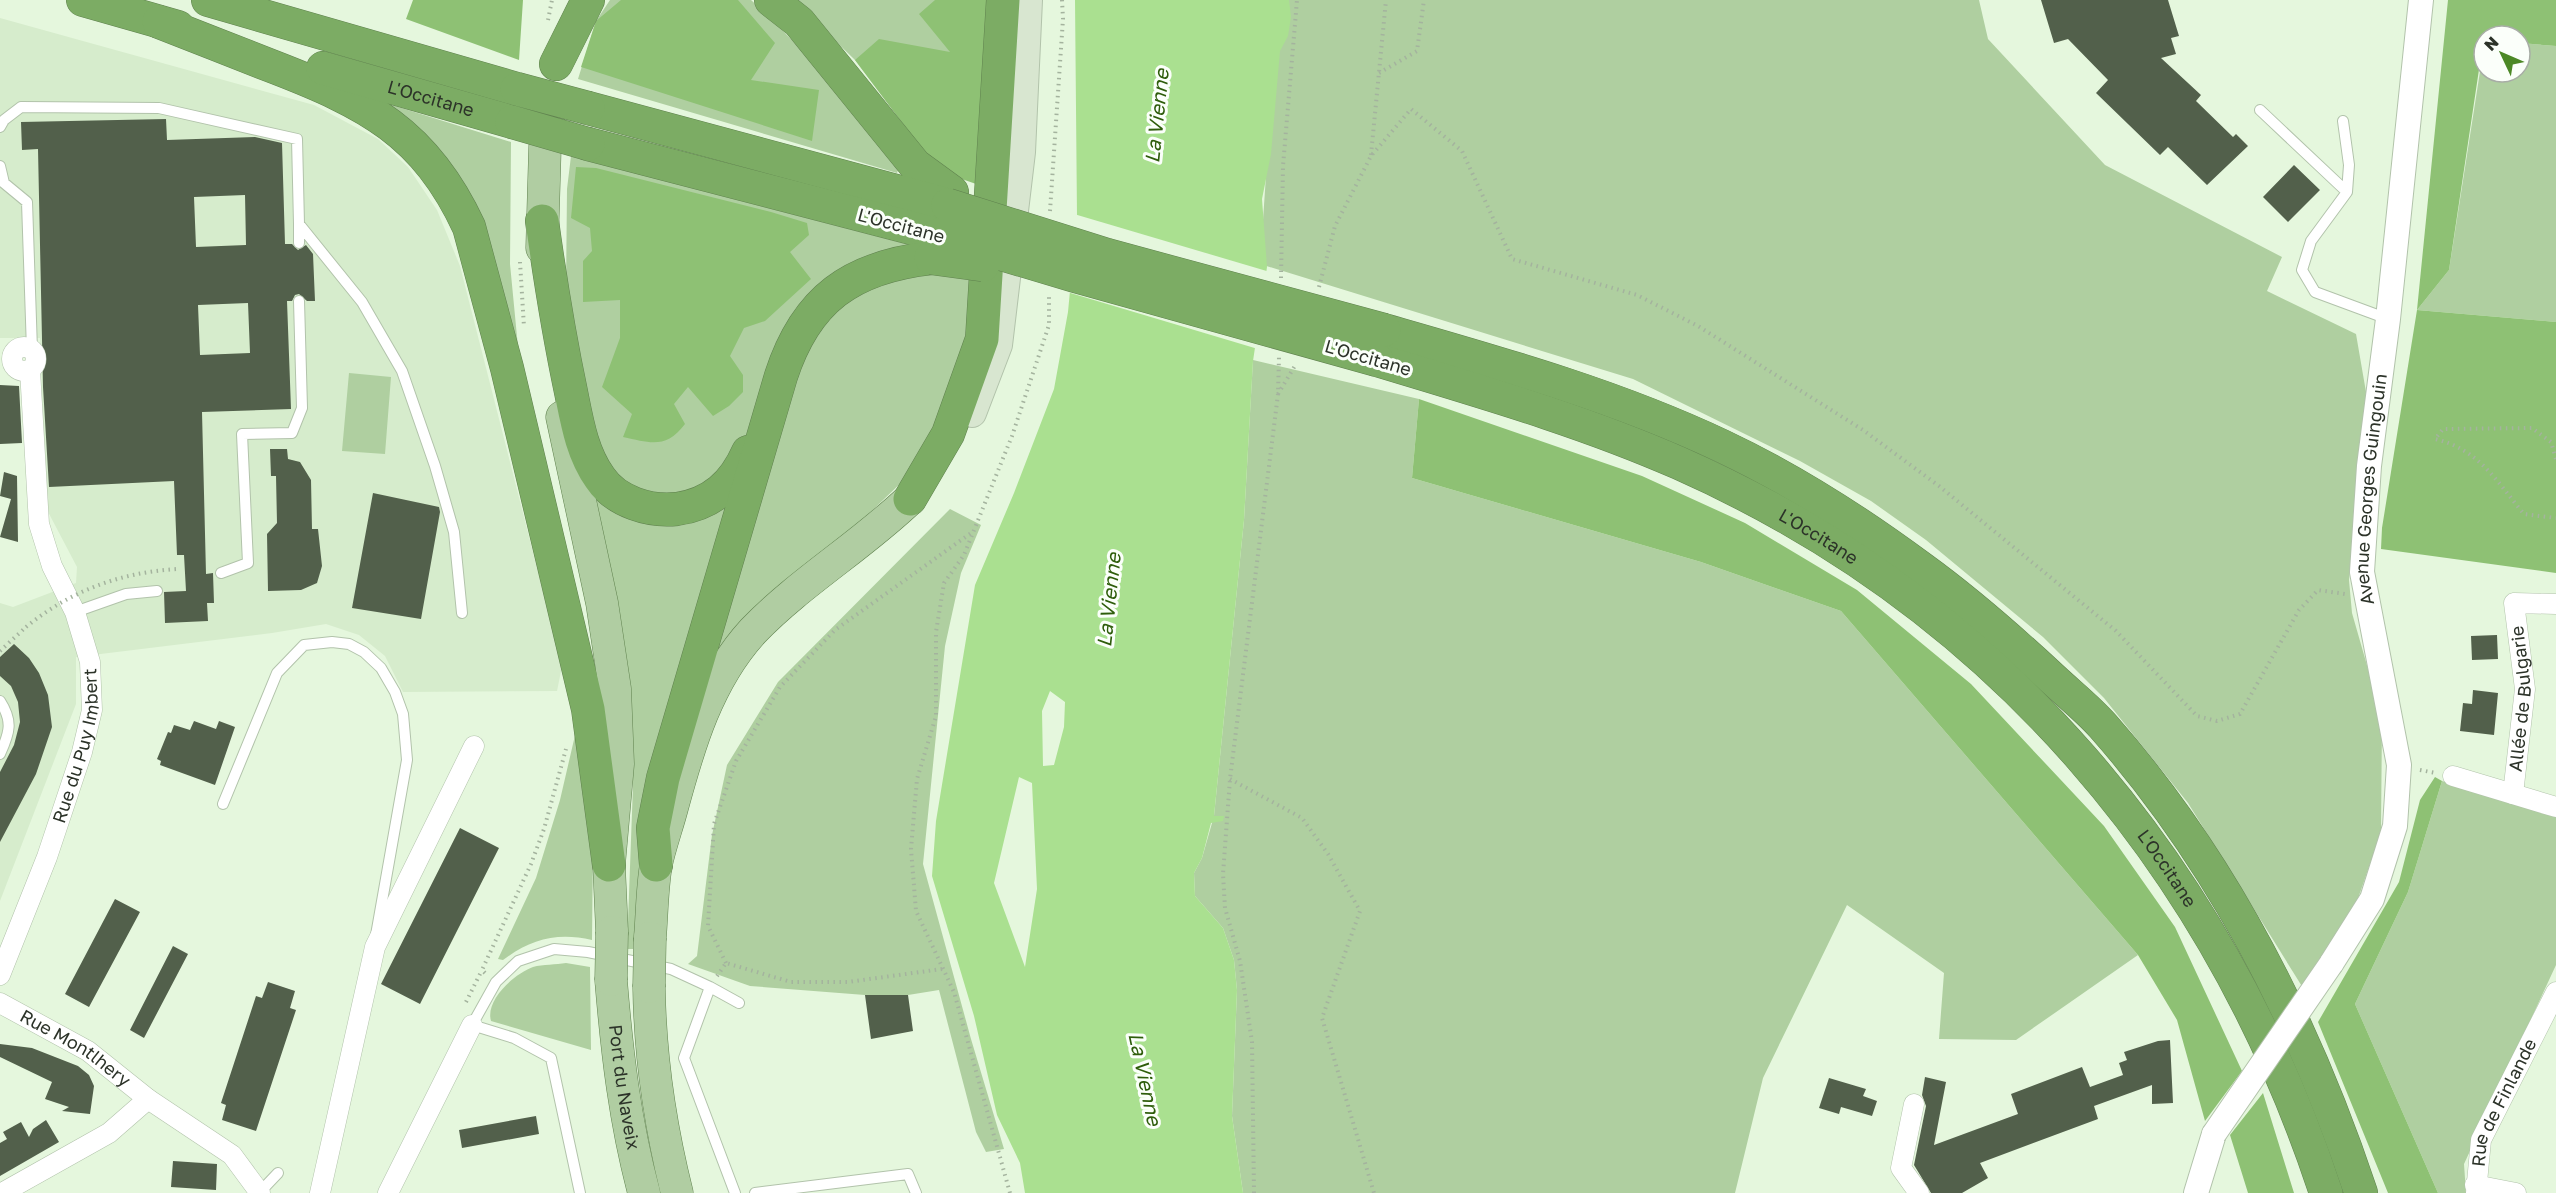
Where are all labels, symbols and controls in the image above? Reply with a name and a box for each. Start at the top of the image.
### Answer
north arrow [2472,24,2532,84]
text: N [2480,32,2503,55]
water label: La Vienne [1139,66,1173,164]
street label: L'Occitane [385,75,477,121]
street label: L'Occitane [855,203,947,247]
street label: L'Occitane [1322,334,1414,380]
street label: Avenue Georges Guingouin [2350,372,2391,607]
street label: L'Occitane [1775,503,1863,569]
water label: La Vienne [1091,550,1125,648]
street label: Allée de Bulgarie [2504,625,2535,773]
street label: Rue du Puy Imbert [47,668,103,826]
street label: L'Occitane [2133,825,2202,911]
street label: Rue Montlhery [17,1004,136,1091]
street label: Port du Naveix [605,1023,645,1152]
water label: La Vienne [1124,1030,1168,1129]
street label: Rue de Finlande [2467,1034,2541,1168]

